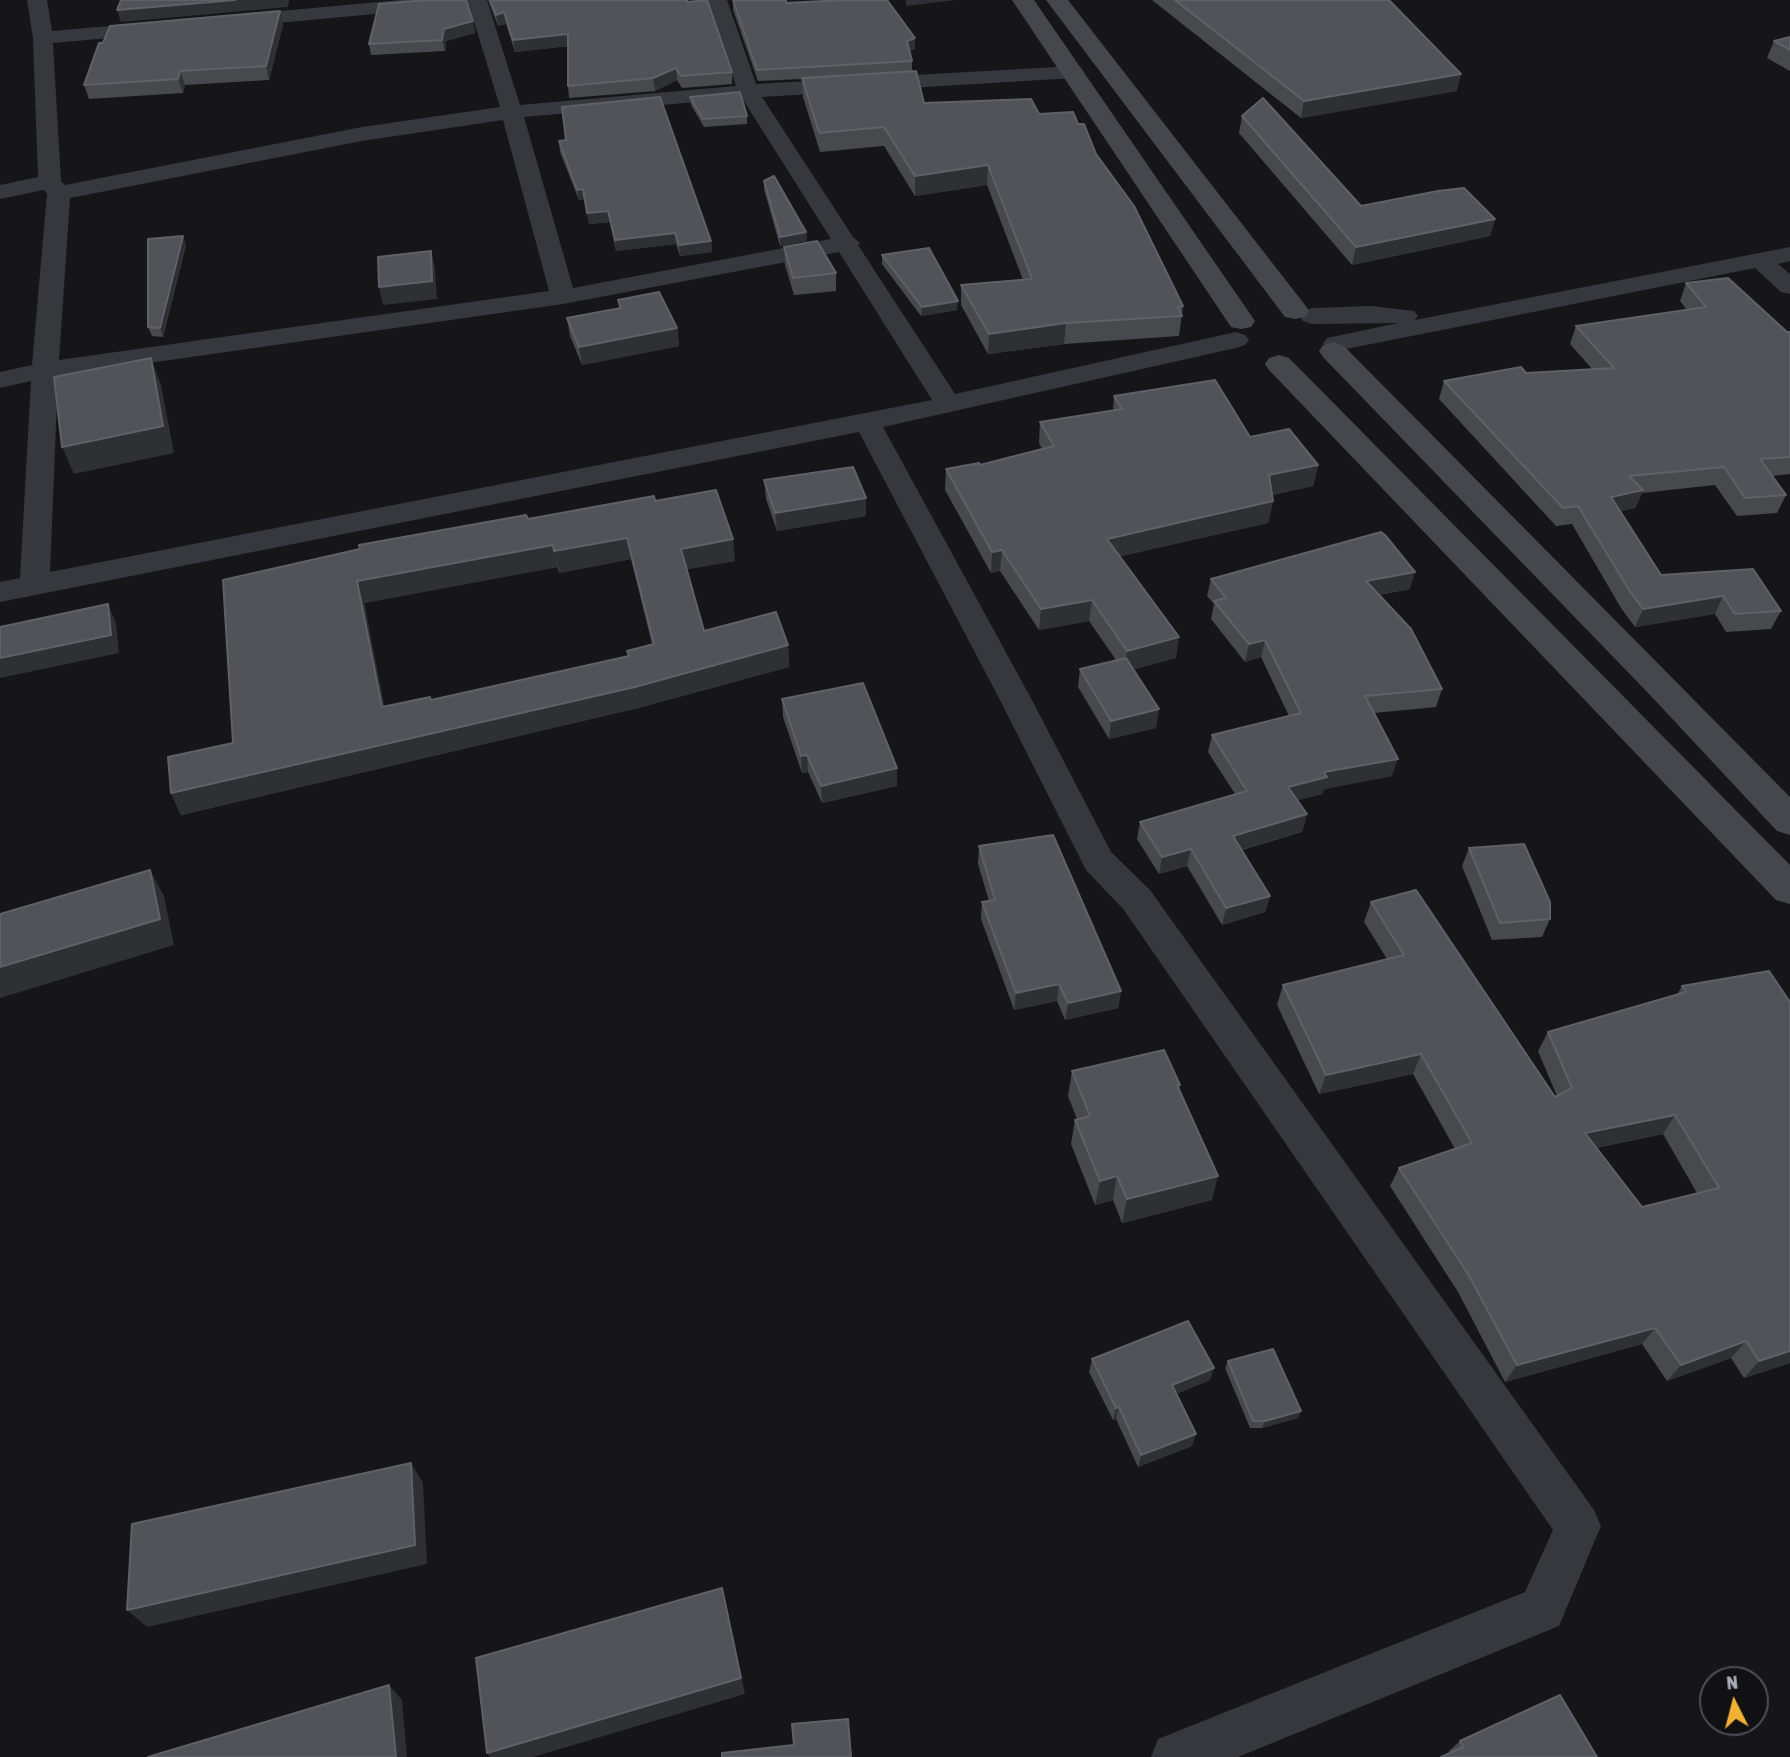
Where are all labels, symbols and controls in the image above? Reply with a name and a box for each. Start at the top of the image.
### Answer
north arrow [1699,1666,1769,1736]
text: N [1725,1671,1739,1694]

